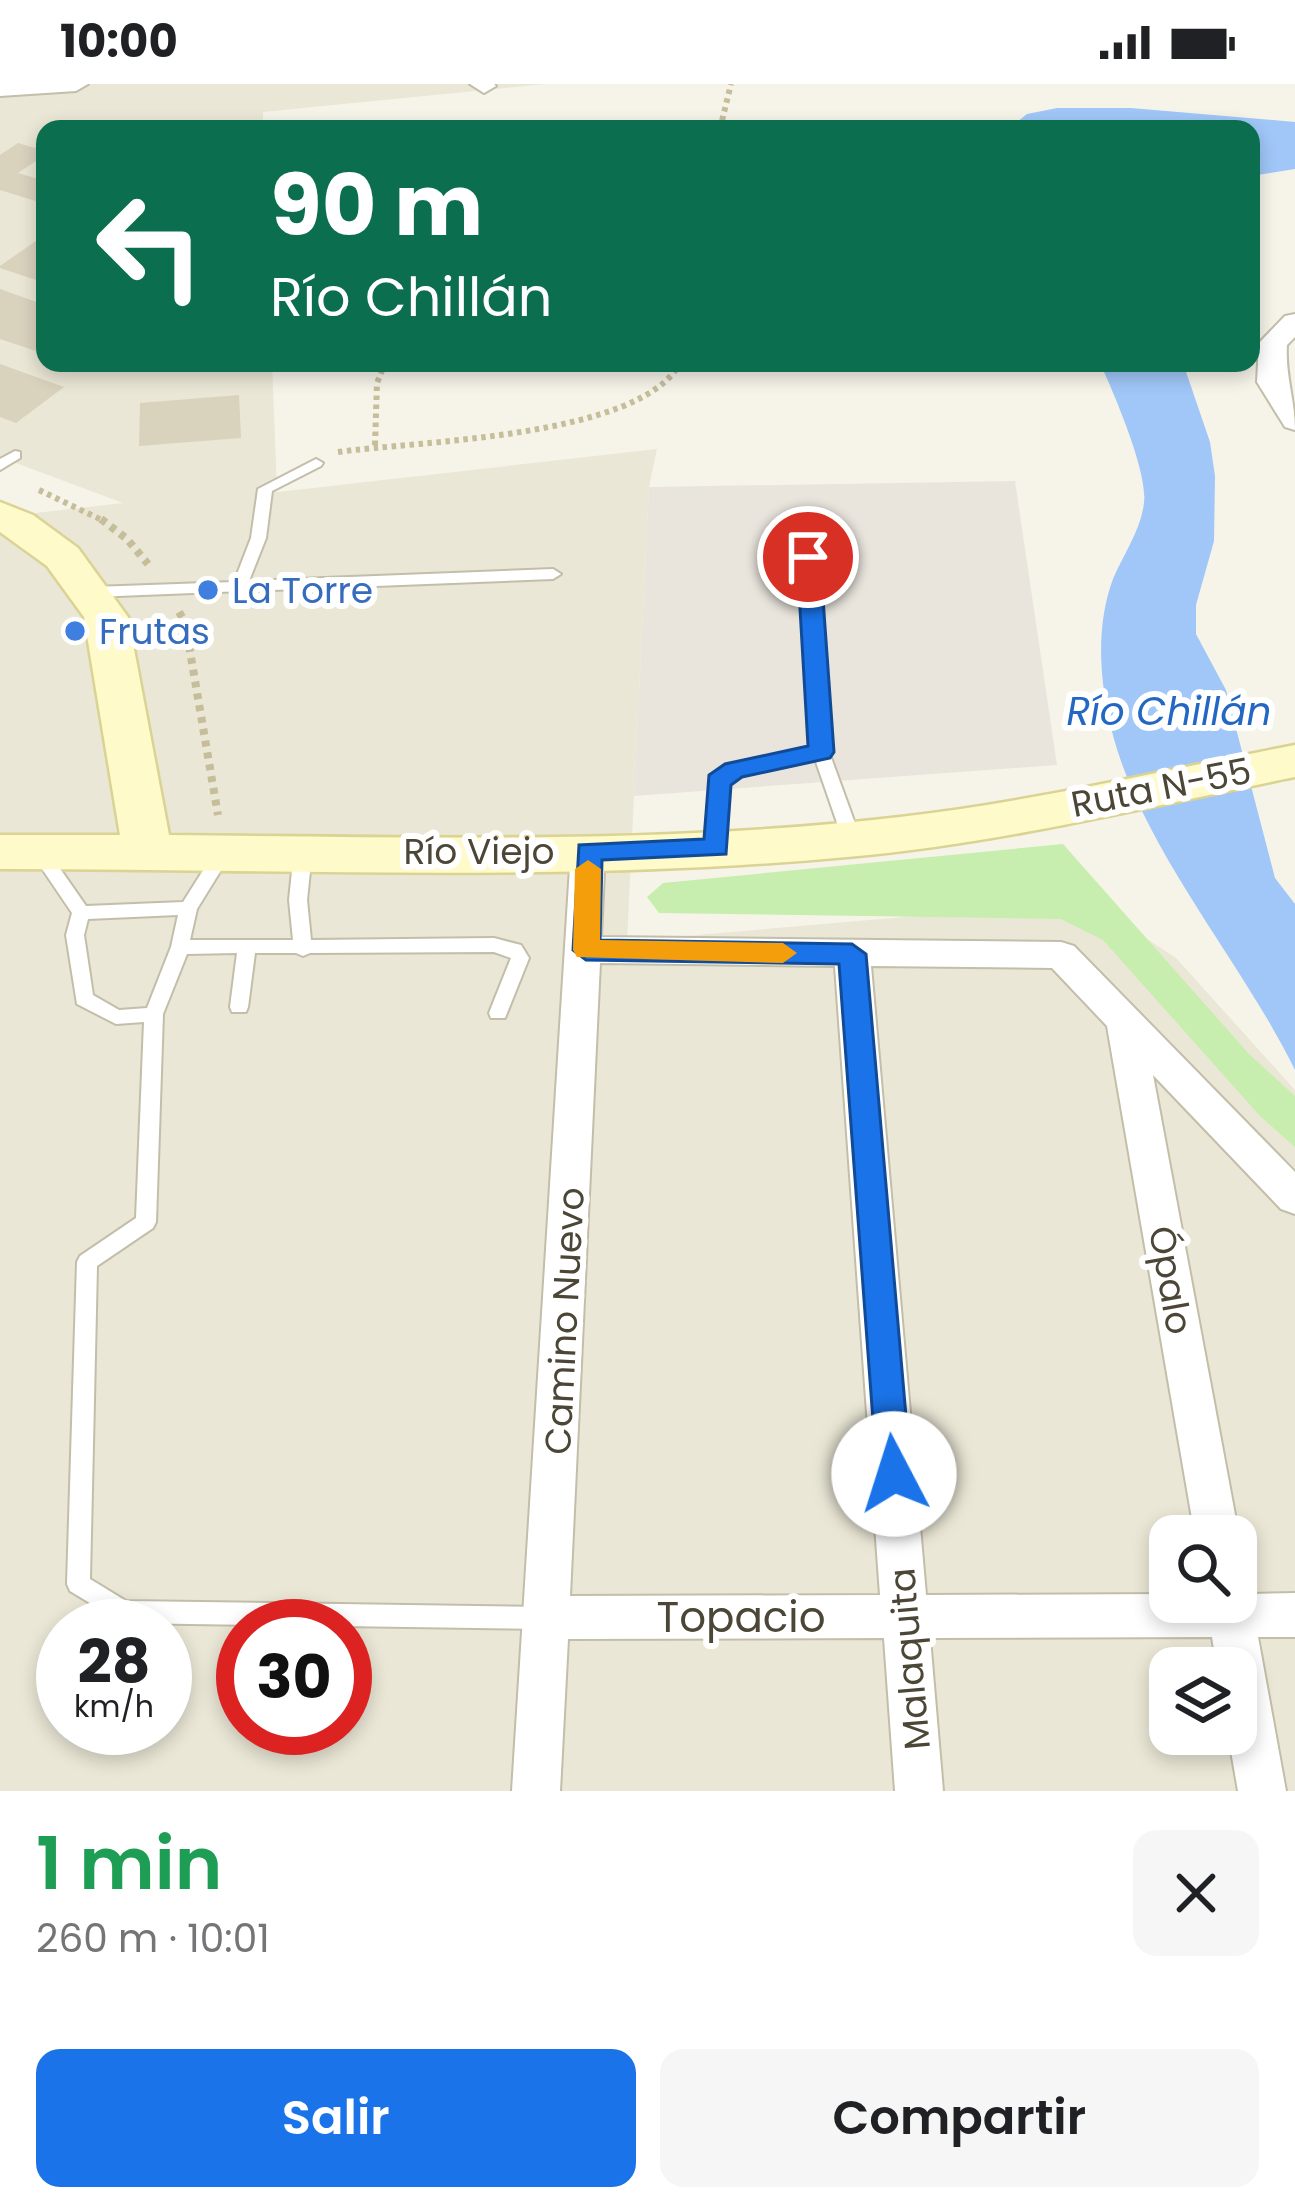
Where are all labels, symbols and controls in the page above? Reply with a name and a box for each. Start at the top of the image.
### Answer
text: 10:00 [60,10,178,73]
text: 90 m [270,147,483,264]
icon: left [72,168,228,324]
text: Río Chillán [270,259,552,335]
pin [757,506,859,608]
icon: arrive [775,524,841,590]
place label: La Torre [232,565,373,616]
marker: La Torre [195,577,221,603]
place label: Frutas [99,606,210,657]
marker: Frutas [62,618,88,644]
water label: Río Chillán [1066,684,1272,739]
street label: Ruta N-55 [1067,745,1255,830]
street label: Río Viejo [404,826,554,877]
street label: Camino Nuevo [532,1186,597,1456]
street label: Ópalo [1136,1222,1205,1338]
position arrow [831,1411,957,1537]
map controls [1149,1515,1257,1755]
button: search [1149,1515,1257,1623]
street label: Malaquita [876,1566,943,1752]
street label: Topacio [656,1588,826,1647]
speed limit sign: 30 [216,1599,372,1755]
text: 28 [77,1620,151,1704]
button: layers [1149,1647,1257,1755]
text: km/h [74,1685,154,1728]
text: 1 min [36,1813,222,1914]
button: close [1133,1830,1259,1956]
text: 260 m · 10:01 [36,1911,270,1966]
button: Salir [36,2049,636,2187]
button: Compartir [660,2049,1259,2187]

